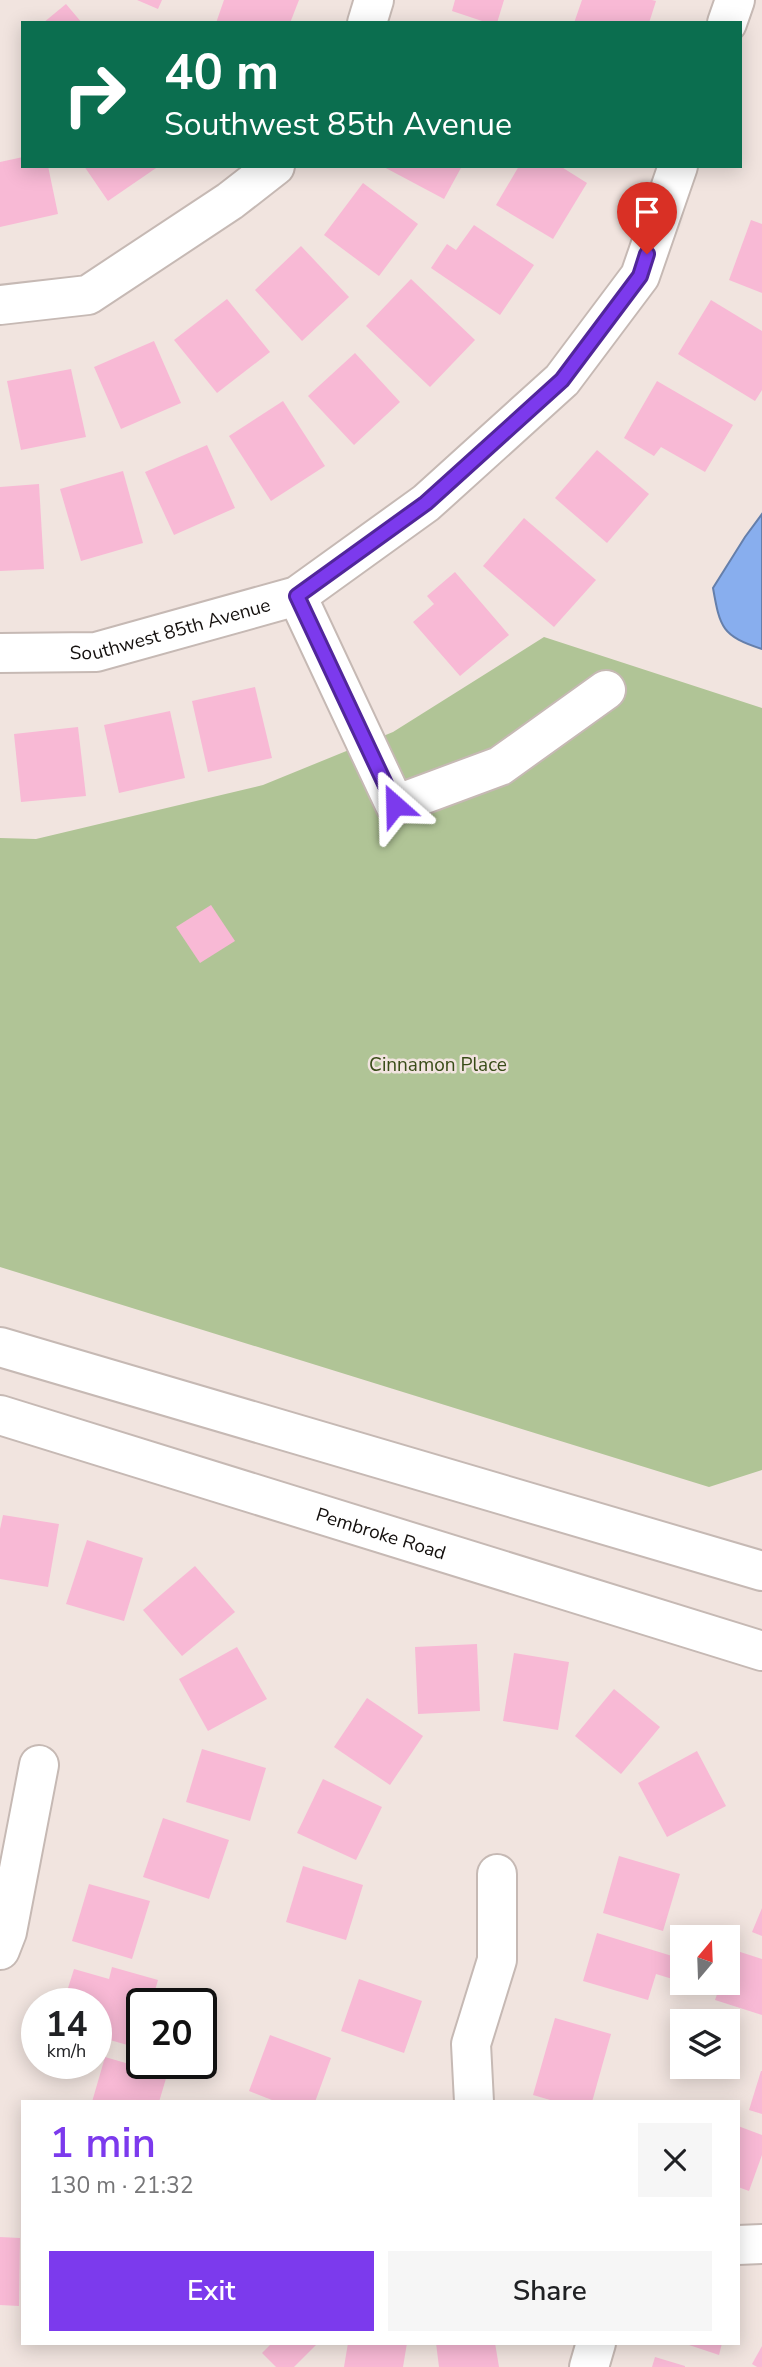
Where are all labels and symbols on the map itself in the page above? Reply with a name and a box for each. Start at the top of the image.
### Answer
pin [617,182,677,254]
street label: Southwest 85th Avenue [70,592,273,667]
position arrow [358,768,432,842]
park label: Cinnamon Place [369,1052,507,1078]
street label: Pembroke Road [313,1502,449,1566]
north arrow [670,1925,740,1995]
speed limit sign: 20 [126,1988,217,2079]

